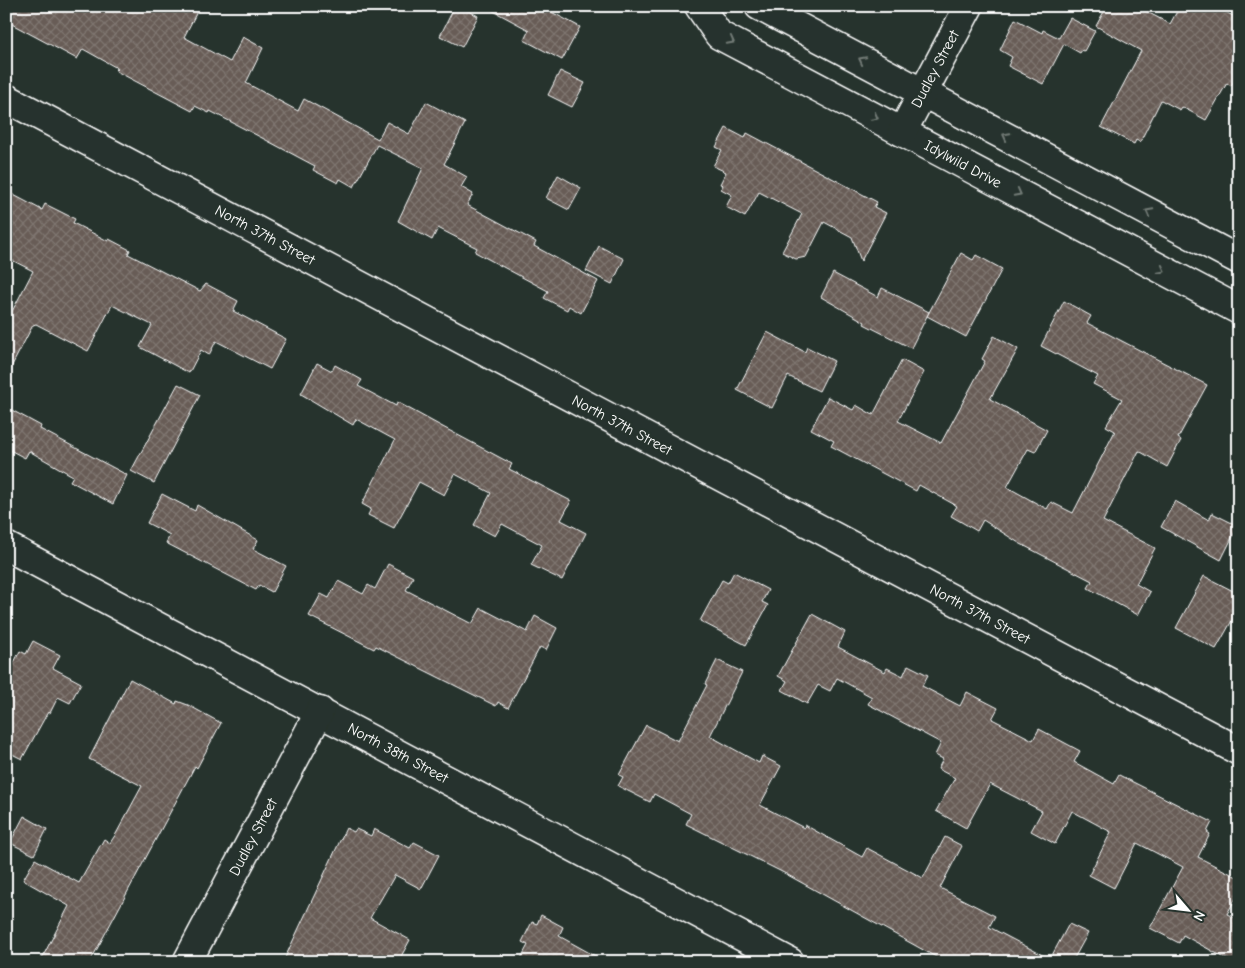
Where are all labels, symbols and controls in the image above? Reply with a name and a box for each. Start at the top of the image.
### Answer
street label: Dudley Street [907,27,963,111]
one-way arrow [726,35,735,45]
one-way arrow [858,56,867,66]
one-way arrow [869,111,878,121]
one-way arrow [1002,132,1011,142]
street label: Idylwild Drive [921,136,1005,192]
one-way arrow [1013,187,1022,197]
street label: North 37th Street [212,201,319,269]
one-way arrow [1146,208,1155,218]
one-way arrow [1157,263,1166,273]
street label: North 37th Street [569,391,676,459]
street label: North 37th Street [927,580,1034,648]
street label: North 38th Street [345,719,452,787]
street label: Dudley Street [225,795,281,879]
north arrow [1162,886,1212,936]
text: N [1189,908,1209,924]

